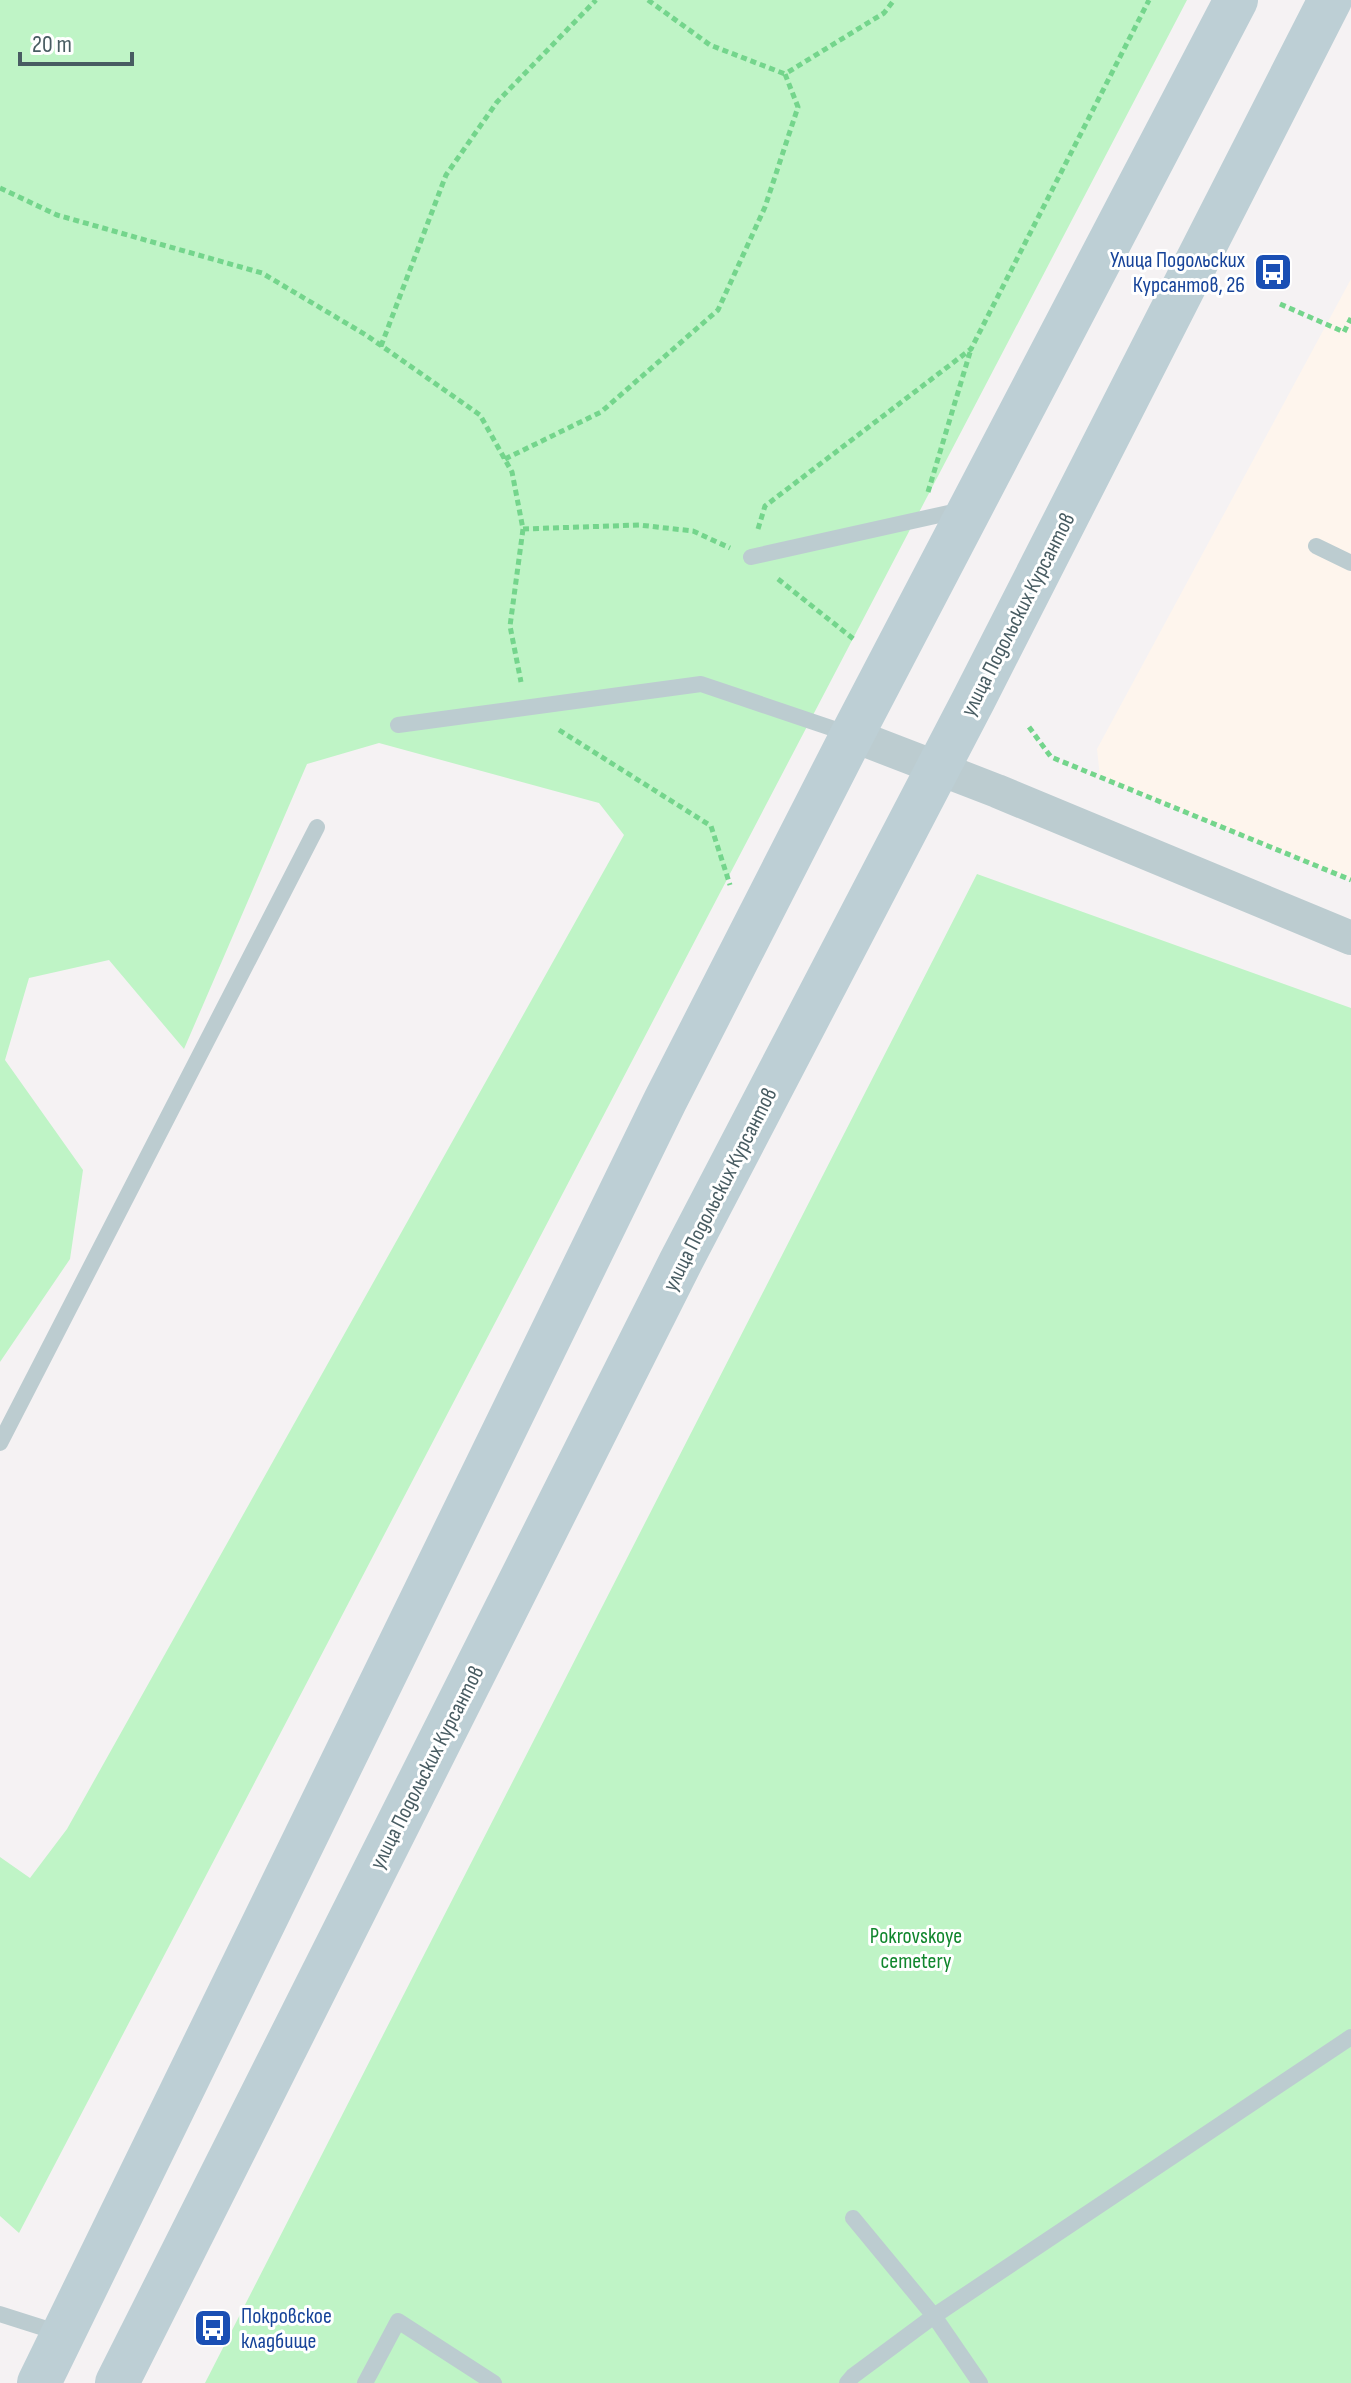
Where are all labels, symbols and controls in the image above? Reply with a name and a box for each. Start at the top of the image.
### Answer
scale bar [20,16,132,66]
text: 20 m [32,30,72,59]
place label: Улица Подольских Курсантов, 26 [1110,247,1246,299]
bus stop icon: Улица Подольских Курсантов, 26 [1252,251,1294,293]
street label: улица Подольских Курсантов [955,508,1081,721]
street label: улица Подольских Курсантов [657,1083,783,1296]
street label: улица Подольских Курсантов [364,1661,490,1874]
park label: Pokrovskoye cemetery [870,1923,962,1975]
place label: Покровское кладбище [241,2303,332,2355]
bus stop icon: Покровское кладбище [192,2307,234,2349]

